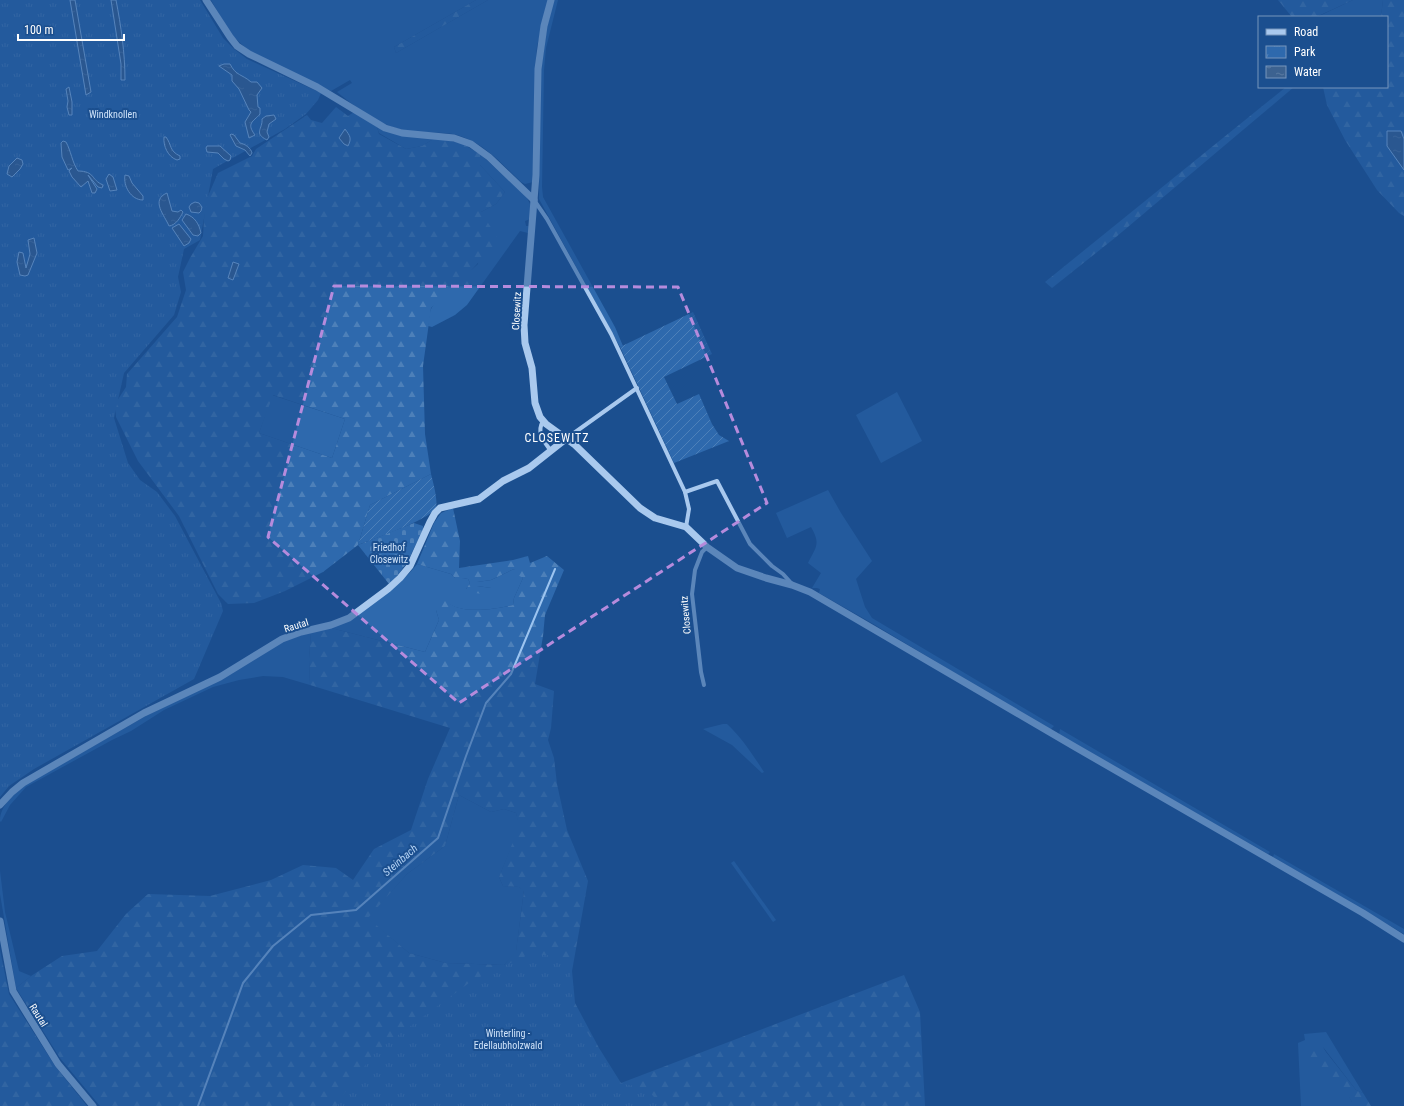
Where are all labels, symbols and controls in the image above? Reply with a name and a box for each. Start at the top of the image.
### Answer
scale bar [18,16,124,42]
legend [1258,16,1388,88]
text: 100 m [24,23,54,37]
text: Road [1294,25,1318,39]
text: Park [1294,45,1316,59]
text: Water [1294,65,1322,79]
park label: Windknollen [89,109,137,120]
street label: Closewitz [510,292,523,330]
district label: CLOSEWITZ [524,431,590,445]
park label: Friedhof Closewitz [370,542,408,565]
street label: Closewitz [678,595,693,635]
street label: Rautal [283,617,310,634]
water label: Steinbach [380,842,420,879]
street label: Rautal [27,1002,50,1029]
park label: Winterling - Edellaubholzwald [474,1028,542,1051]

